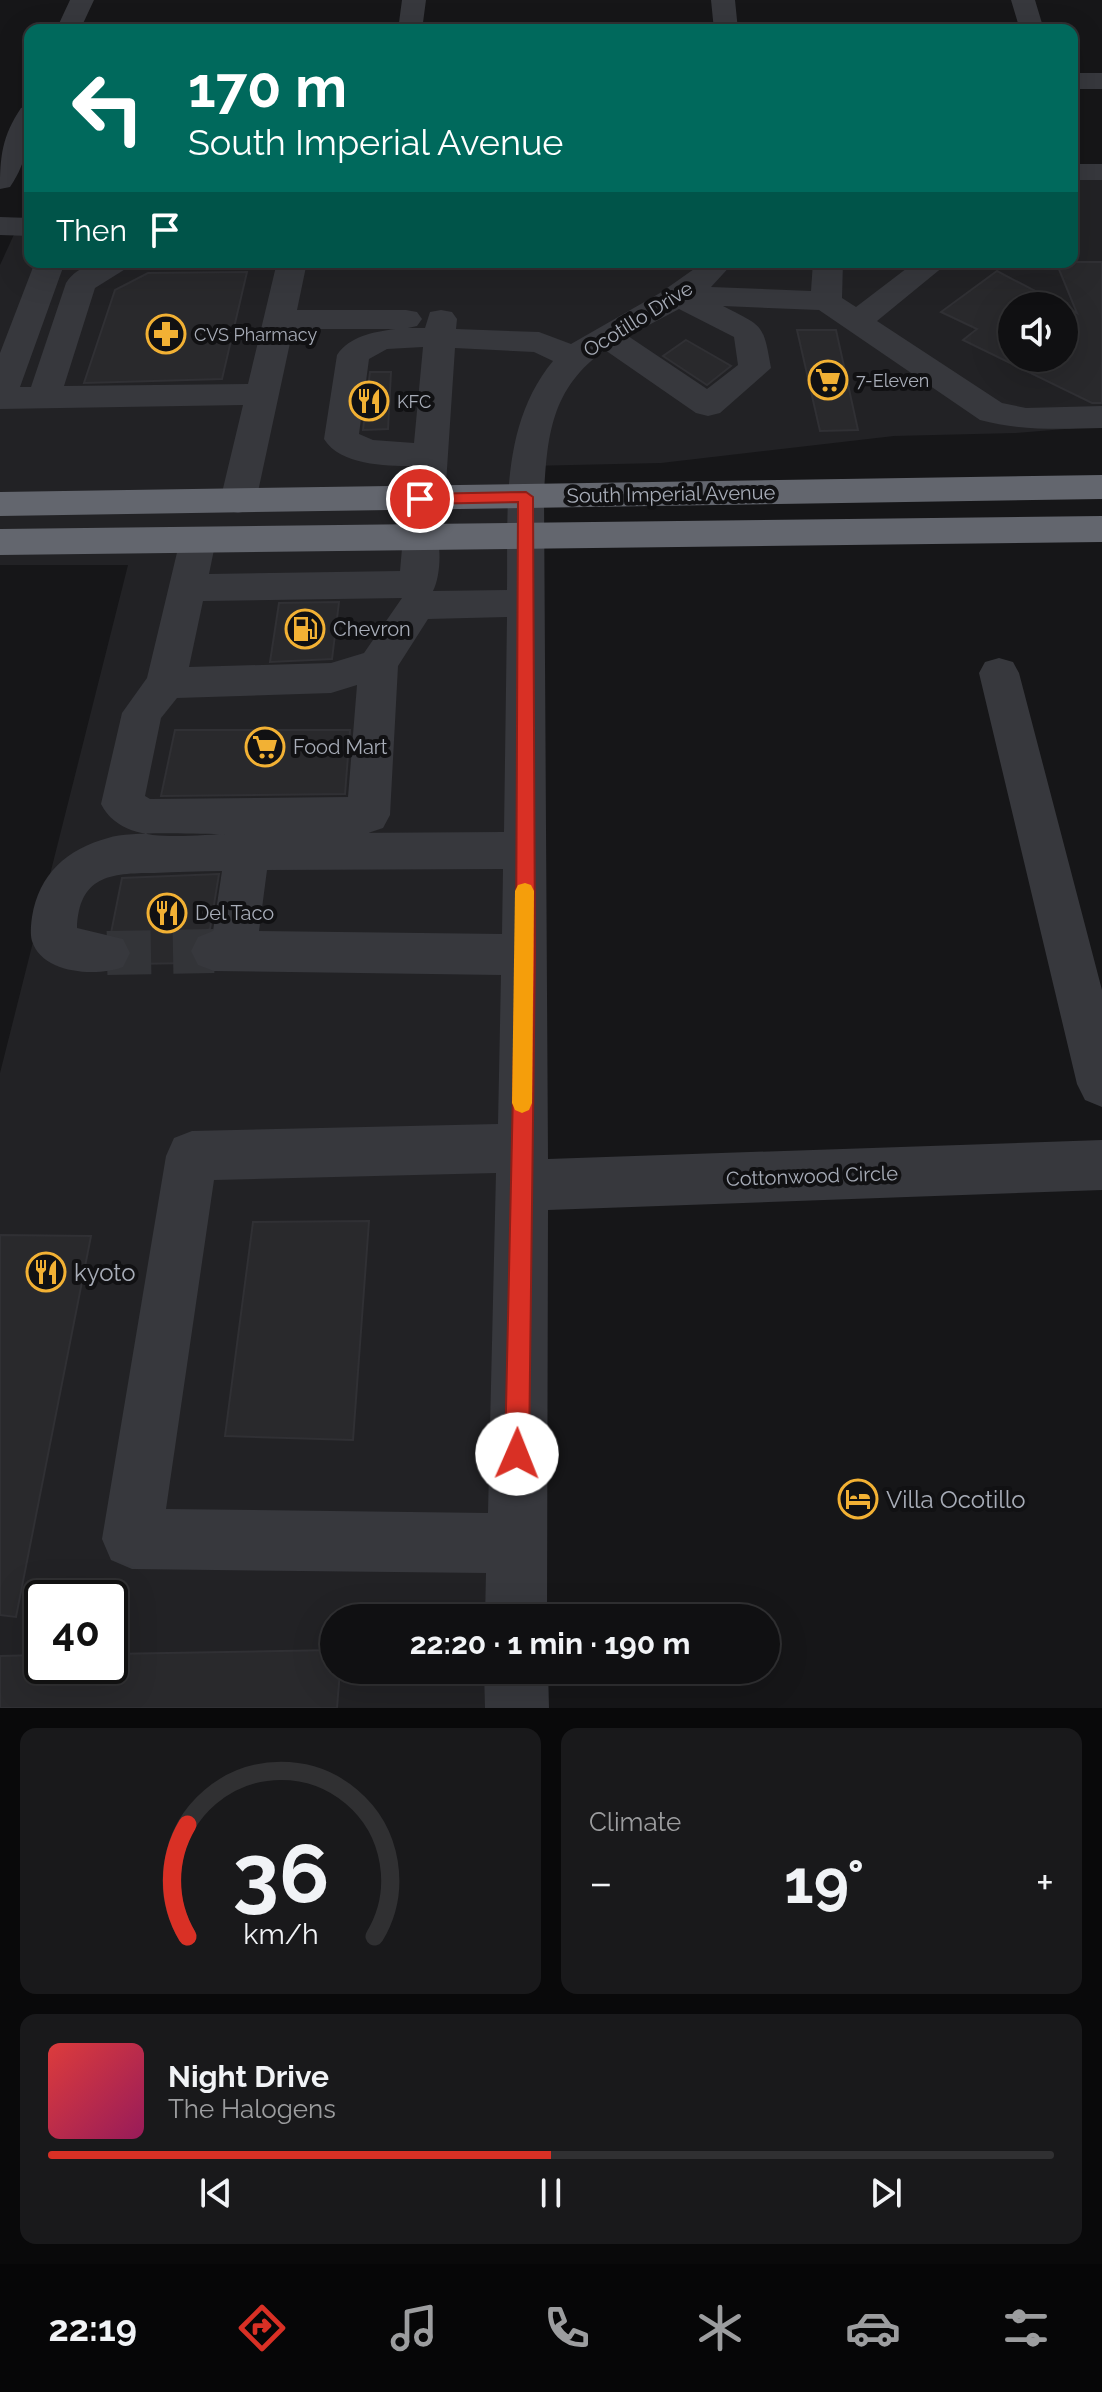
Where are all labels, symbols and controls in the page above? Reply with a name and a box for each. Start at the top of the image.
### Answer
text: 170 m [188,54,347,120]
icon: left [56,56,160,160]
text: South Imperial Avenue [188,121,563,163]
icon: arrive [143,208,187,252]
text: Then [56,213,127,248]
street label: Ocotillo Drive [579,276,697,362]
map controls [998,292,1078,372]
button: sound [998,292,1078,372]
pharmacy icon: CVS Pharmacy [145,313,187,355]
place label: CVS Pharmacy [194,324,317,345]
supermarket icon: 7-Eleven [807,359,849,401]
place label: 7-Eleven [856,370,929,391]
restaurant icon: KFC [348,380,390,422]
place label: KFC [397,391,431,412]
pin [386,465,454,533]
icon: arrive [398,477,442,521]
street label: South Imperial Avenue [567,480,776,508]
fuel station icon: Chevron [284,608,326,650]
place label: Chevron [333,617,411,641]
supermarket icon: Food Mart [244,726,286,768]
place label: Food Mart [293,735,388,759]
restaurant icon: Del Taco [146,892,188,934]
place label: Del Taco [195,901,274,925]
street label: Cottonwood Circle [726,1161,899,1191]
restaurant icon: kyoto [25,1251,67,1293]
place label: kyoto [74,1258,135,1287]
position arrow [475,1412,559,1496]
hotel icon: Villa Ocotillo [837,1478,879,1520]
place label: Villa Ocotillo [886,1485,1026,1514]
speed limit sign: 40 [24,1580,128,1684]
text: 22:20 · 1 min · 190 m [410,1626,690,1661]
text: Climate [589,1807,681,1837]
text: 36 [232,1825,329,1922]
text: 19° [784,1847,864,1917]
text: − [589,1857,613,1908]
text: + [1036,1857,1054,1908]
text: km/h [243,1917,318,1951]
text: Night Drive [168,2059,329,2094]
text: The Halogens [168,2094,336,2124]
icon: previous [194,2171,238,2215]
icon: pause [529,2171,573,2215]
icon: next [864,2171,908,2215]
icon: directions [234,2300,290,2356]
icon: music [386,2300,442,2356]
icon: phone [539,2300,595,2356]
icon: climate [692,2300,748,2356]
icon: car [845,2300,901,2356]
icon: filters [998,2300,1054,2356]
text: 22:19 [48,2307,137,2349]

